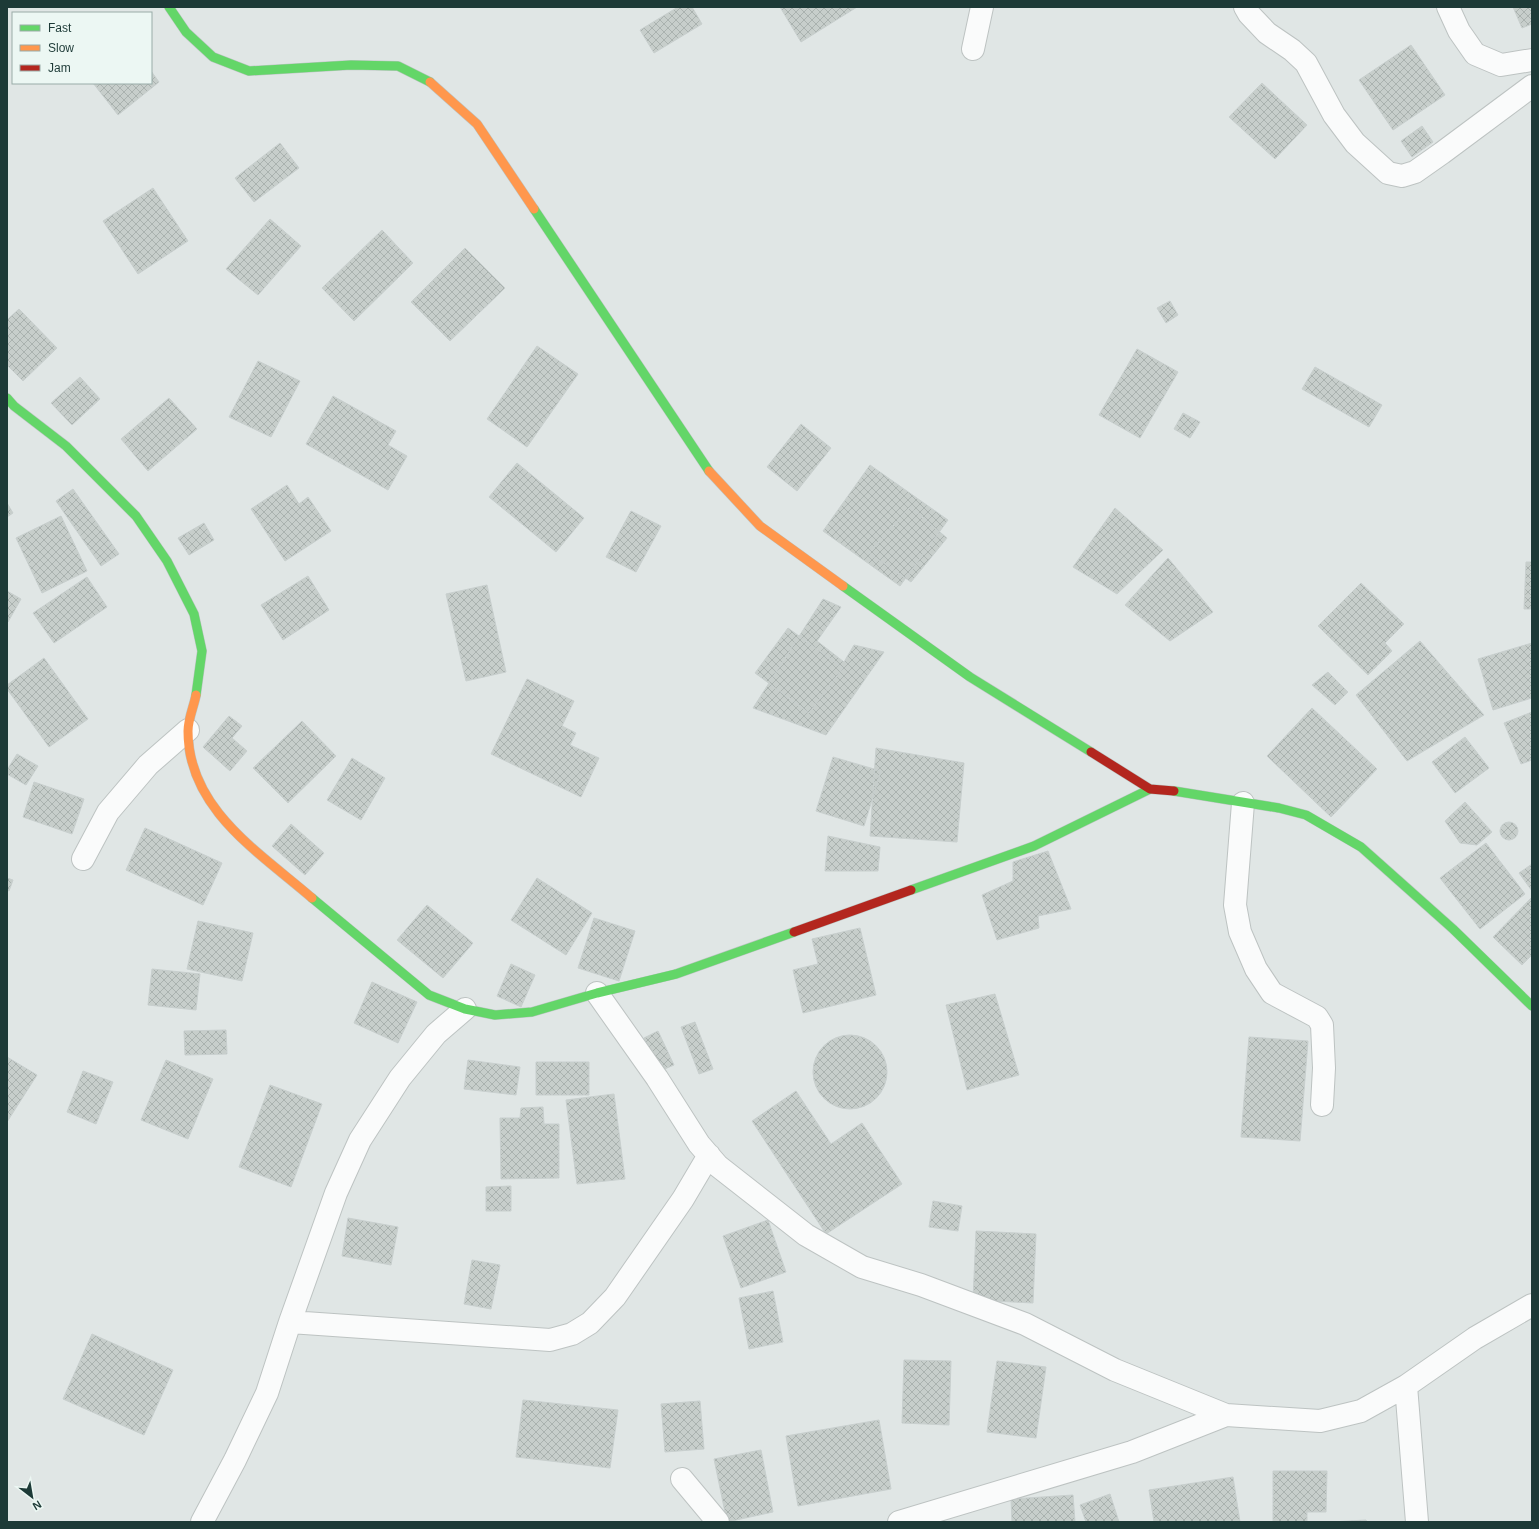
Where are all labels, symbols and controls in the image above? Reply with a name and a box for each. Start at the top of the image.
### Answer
legend [12,12,152,84]
text: Fast [48,21,72,35]
text: Slow [48,41,74,55]
text: Jam [48,61,71,75]
north arrow [12,1477,52,1517]
text: N [31,1498,44,1513]

